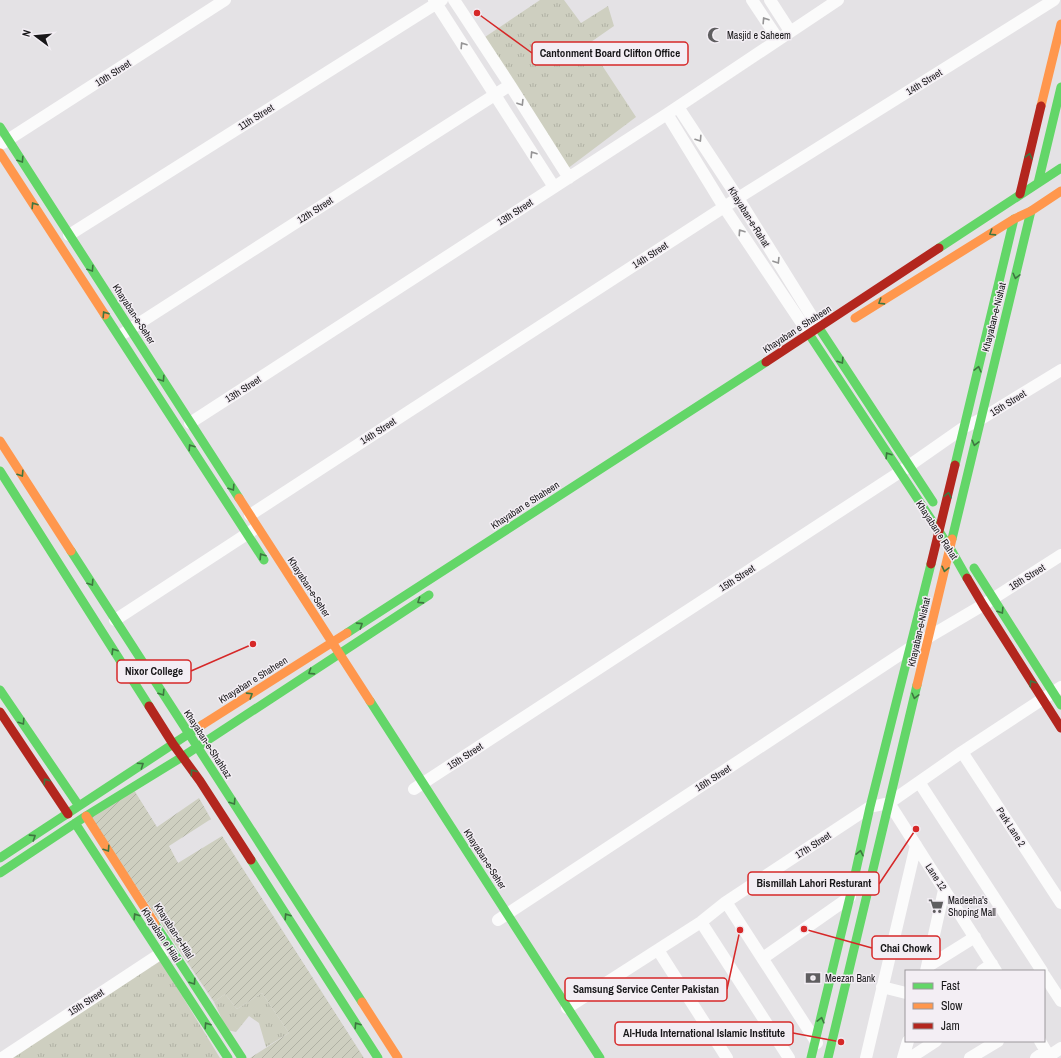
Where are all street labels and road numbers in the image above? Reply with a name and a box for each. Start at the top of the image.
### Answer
street label: 10th Street [93,56,134,89]
street label: 14th Street [904,65,945,98]
street label: 11th Street [236,101,277,133]
street label: Khayaban-e-Rahat [725,184,773,250]
street label: 12th Street [295,193,336,226]
street label: 13th Street [495,195,536,228]
street label: 14th Street [630,238,671,271]
street label: Khayaban-e-Nishat [979,280,1009,353]
street label: Khayaban-e-Seher [110,282,158,347]
street label: Khayaban e Shaheen [760,302,834,356]
street label: 13th Street [223,372,264,405]
street label: 15th Street [988,386,1029,419]
street label: 14th Street [358,414,399,447]
street label: Khayaban e Shaheen [488,478,562,532]
street label: Khayaban e Rahat [913,498,961,563]
street label: Khayaban-e-Seher [285,555,333,620]
street label: 16th Street [1007,560,1048,593]
street label: 15th Street [717,561,758,594]
street label: Khayaban-e-Nishat [905,595,933,668]
street label: Khayaban e Shaheen [216,654,290,706]
street label: Khayaban-e-Shahbaz [181,707,235,781]
street label: 15th Street [445,739,486,772]
street label: 16th Street [693,761,734,794]
street label: Park Lane 2 [994,805,1029,849]
street label: Khayaban-e-Seher [461,827,509,892]
street label: 17th Street [793,828,834,861]
street label: Lane 12 [922,861,950,893]
street label: Khayaban-e-Hilal [151,901,197,961]
street label: Khayaban e Hilal [139,905,184,965]
street label: 15th Street [66,985,107,1018]

